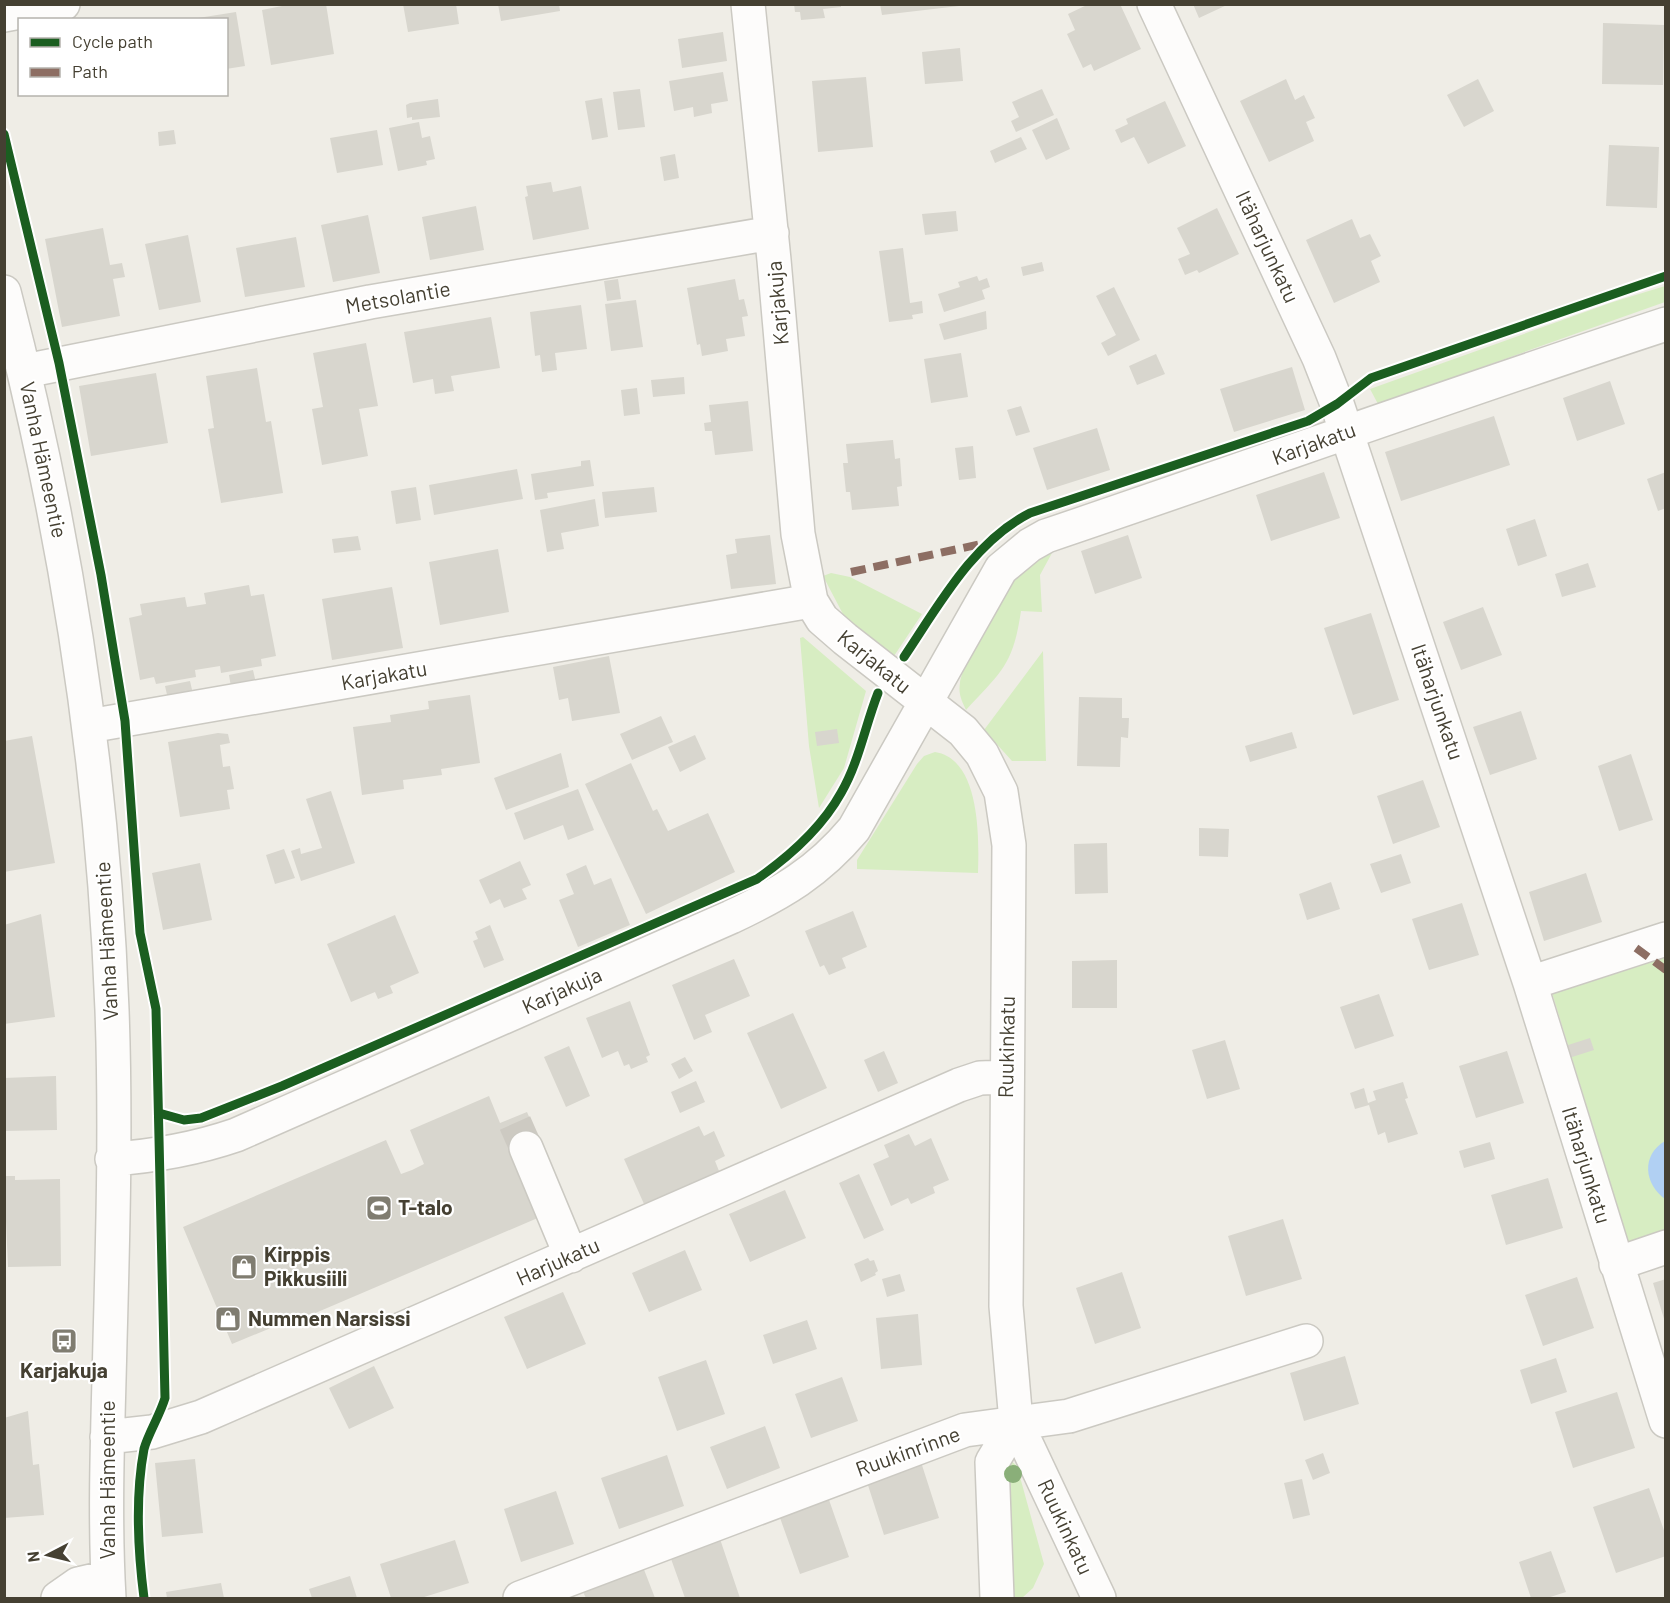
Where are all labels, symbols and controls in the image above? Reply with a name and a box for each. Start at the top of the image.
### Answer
legend [18,18,228,96]
text: Cycle path [72,30,153,52]
text: Path [72,60,108,82]
street label: Itäharjunkatu [1231,186,1305,307]
street label: Karjakuja [760,260,793,346]
street label: Metsolantie [343,275,452,318]
street label: Vanha Hämeentie [16,379,73,540]
street label: Karjakatu [1268,416,1359,469]
street label: Karjakatu [833,624,917,698]
street label: Itäharjunkatu [1407,640,1470,763]
street label: Karjakatu [339,655,429,694]
street label: Vanha Hämeentie [89,861,122,1021]
street label: Karjakuja [518,961,605,1018]
street label: Ruukinkatu [992,996,1019,1098]
street label: Itäharjunkatu [1558,1103,1617,1226]
sports icon: T-talo [364,1193,394,1223]
place label: T-talo [398,1194,453,1219]
street label: Harjukatu [512,1231,603,1290]
place label: Kirppis Pikkusiili [264,1241,347,1290]
shop icon: Kirppis Pikkusiili [229,1252,259,1282]
shop icon: Nummen Narsissi [213,1304,243,1334]
place label: Nummen Narsissi [248,1305,411,1330]
bus stop icon: Karjakuja [49,1326,79,1356]
place label: Karjakuja [20,1357,108,1382]
street label: Vanha Hämeentie [94,1400,119,1560]
street label: Ruukinrinne [852,1420,963,1481]
street label: Ruukinkatu [1033,1475,1099,1578]
north arrow [18,1525,78,1585]
text: N [23,1550,43,1563]

